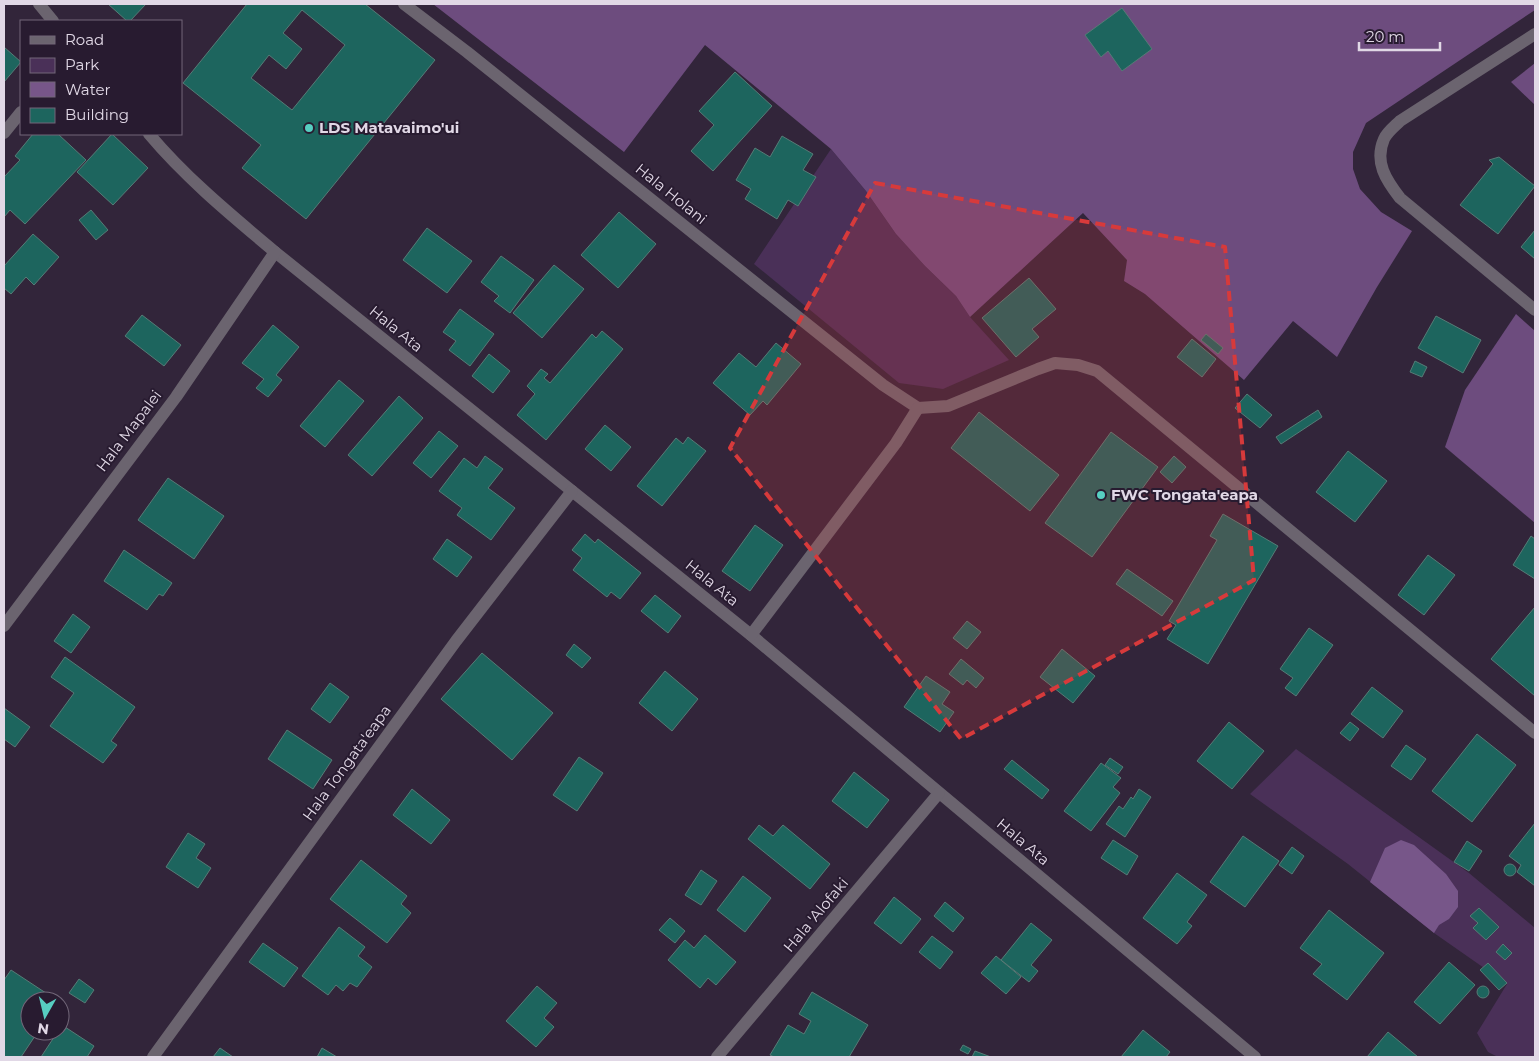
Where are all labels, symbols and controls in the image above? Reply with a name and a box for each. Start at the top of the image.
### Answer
legend [20,20,182,135]
scale bar [1359,20,1440,52]
text: 20 m [1366,27,1404,46]
text: Road [65,30,104,49]
text: Park [65,55,99,74]
text: Water [65,80,111,99]
text: Building [65,105,129,124]
place label: LDS Matavaimo'ui [319,118,459,137]
marker: LDS Matavaimo'ui [303,122,315,134]
street label: Hala Holani [632,159,711,228]
street label: Hala Ata [366,301,427,356]
street label: Hala Mapalei [92,386,165,475]
place label: FWC Tongata'eapa [1111,485,1258,504]
marker: FWC Tongata'eapa [1095,489,1107,501]
street label: Hala Ata [682,555,743,610]
street label: Hala Tongata'eapa [298,701,395,824]
street label: Hala Ata [993,814,1054,869]
street label: Hala 'Alofaki [779,874,852,956]
north arrow [20,991,70,1041]
text: N [36,1019,50,1039]

